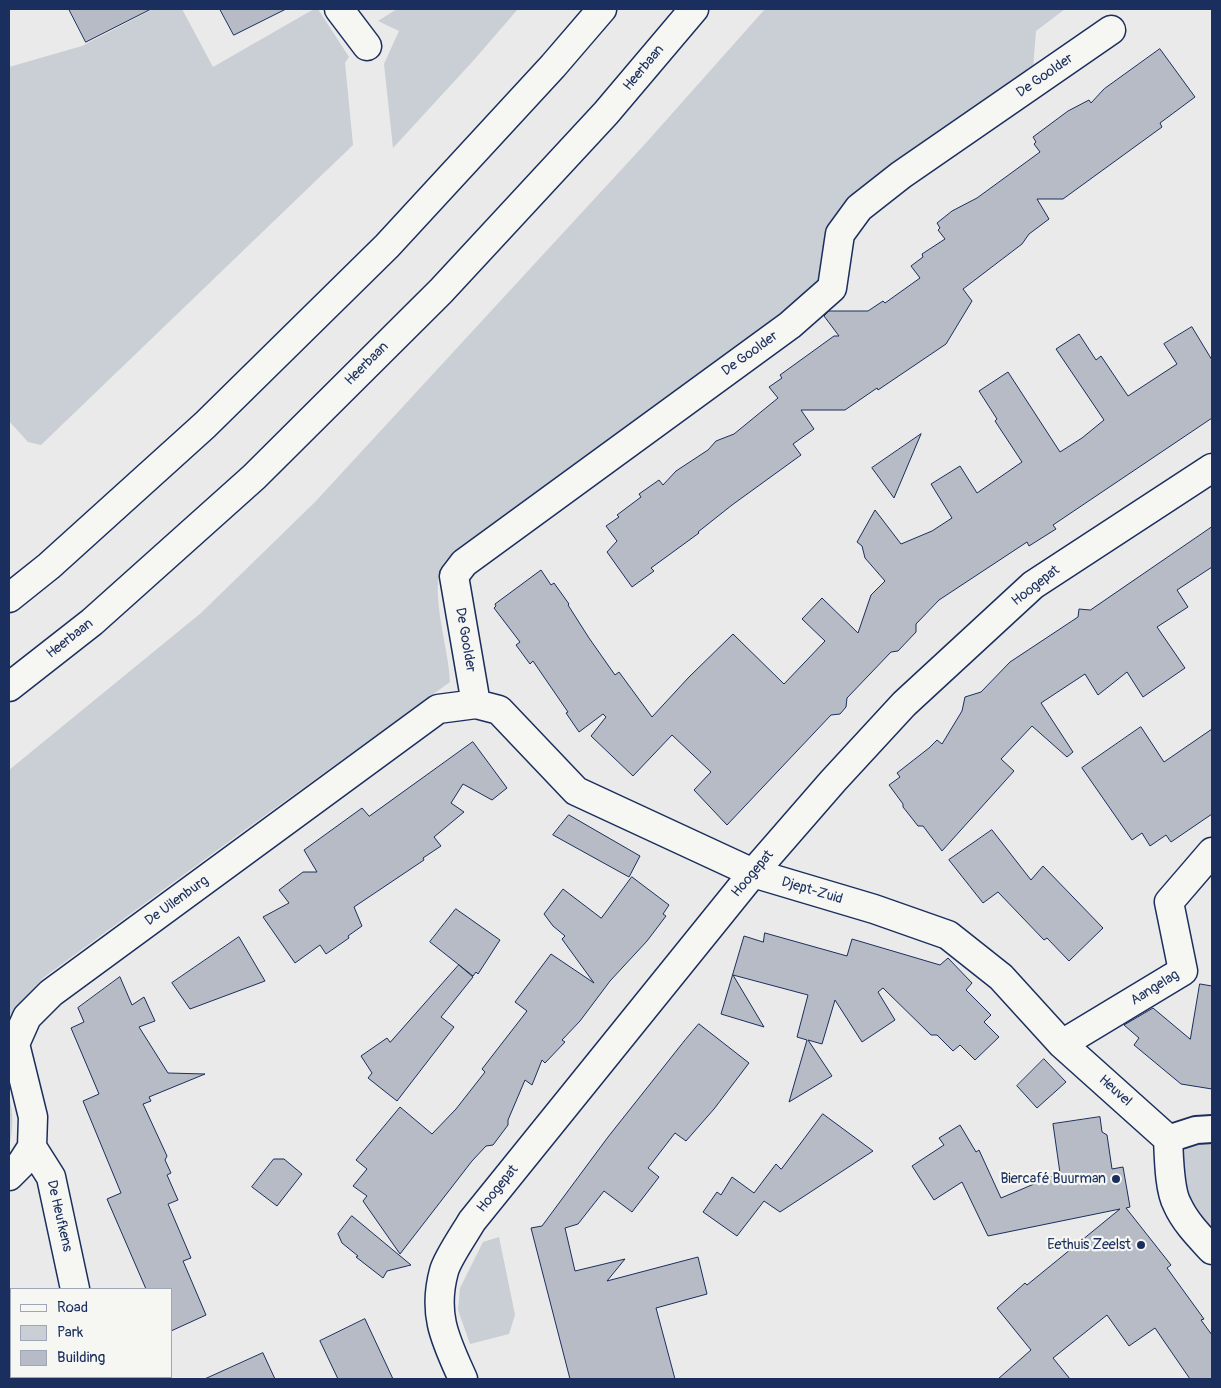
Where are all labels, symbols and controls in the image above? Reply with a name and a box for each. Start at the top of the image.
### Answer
street label: Heerbaan [620,42,668,94]
street label: De Goolder [1013,50,1077,102]
street label: De Goolder [719,328,781,380]
street label: Heerbaan [342,339,392,389]
street label: Hoogepat [1009,562,1063,610]
street label: De Goolder [451,606,479,674]
street label: Heerbaan [43,616,97,662]
street label: Hoogepat [729,847,777,901]
street label: De Uilenburg [142,872,212,930]
street label: Djept-Zuid [779,874,845,908]
street label: Aangelag [1128,967,1182,1009]
street label: Heuvel [1095,1072,1135,1110]
street label: Hoogepat [474,1162,522,1216]
place label: Biercafé Buurman [1000,1171,1106,1187]
marker: Biercafé Buurman [1110,1173,1122,1185]
street label: De Heufkens [43,1179,75,1253]
place label: Eethuis Zeelst [1047,1237,1131,1253]
marker: Eethuis Zeelst [1135,1239,1147,1251]
legend [10,1288,172,1378]
text: Road [57,1298,88,1317]
text: Park [57,1323,83,1342]
text: Building [57,1348,105,1367]

